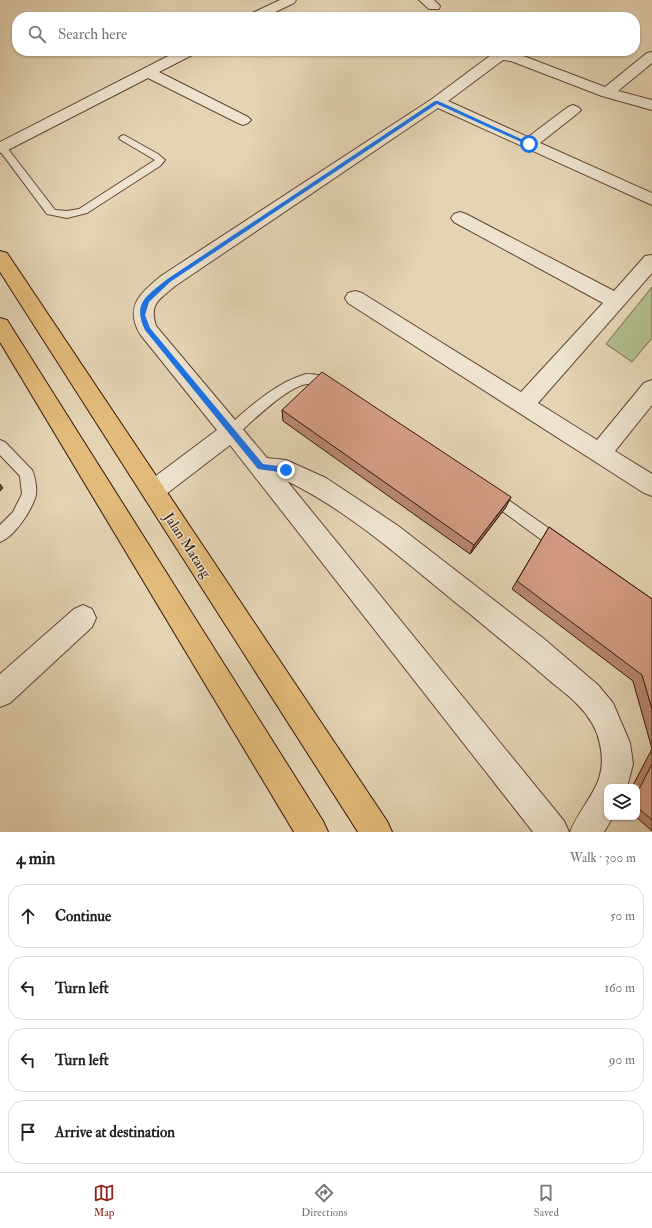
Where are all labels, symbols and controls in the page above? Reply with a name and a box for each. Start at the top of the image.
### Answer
search box [12,12,640,56]
icon: search [26,23,48,45]
text: Search here [58,25,127,44]
route start [520,135,538,153]
route end [277,461,295,479]
street label: Jalan Matang [160,509,216,582]
map controls [604,784,640,820]
button: layers [604,784,640,820]
text: 4 min [16,848,55,869]
text: Walk · 300 m [570,850,636,866]
icon: ahead [17,905,39,927]
text: Continue [55,907,111,926]
text: 50 m [610,908,635,924]
icon: left [17,977,39,999]
text: Turn left [55,979,109,998]
text: 160 m [604,980,635,996]
icon: left [17,1049,39,1071]
text: Turn left [55,1051,109,1070]
text: 90 m [609,1052,635,1068]
icon: arrive [17,1121,39,1143]
text: Arrive at destination [55,1123,175,1142]
tab: Map [93,1182,115,1219]
tab: Directions [301,1182,348,1219]
tab: Saved [534,1182,559,1219]

